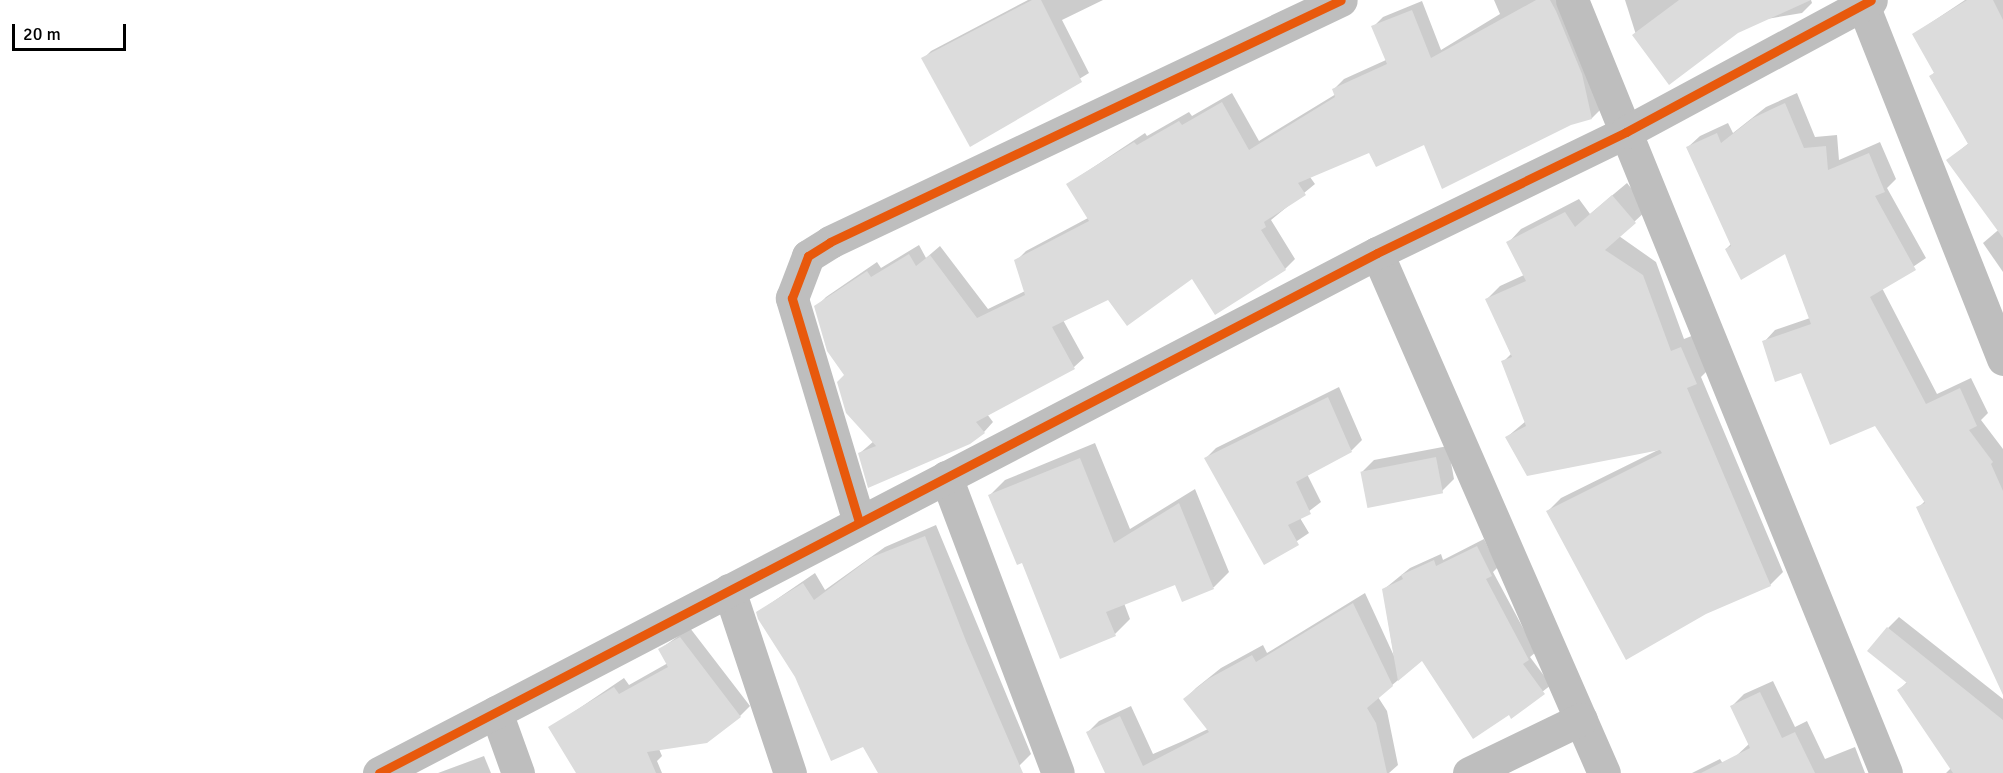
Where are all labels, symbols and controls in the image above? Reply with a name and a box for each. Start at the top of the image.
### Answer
scale bar [15,12,129,50]
text: 20 m [23,23,61,45]

